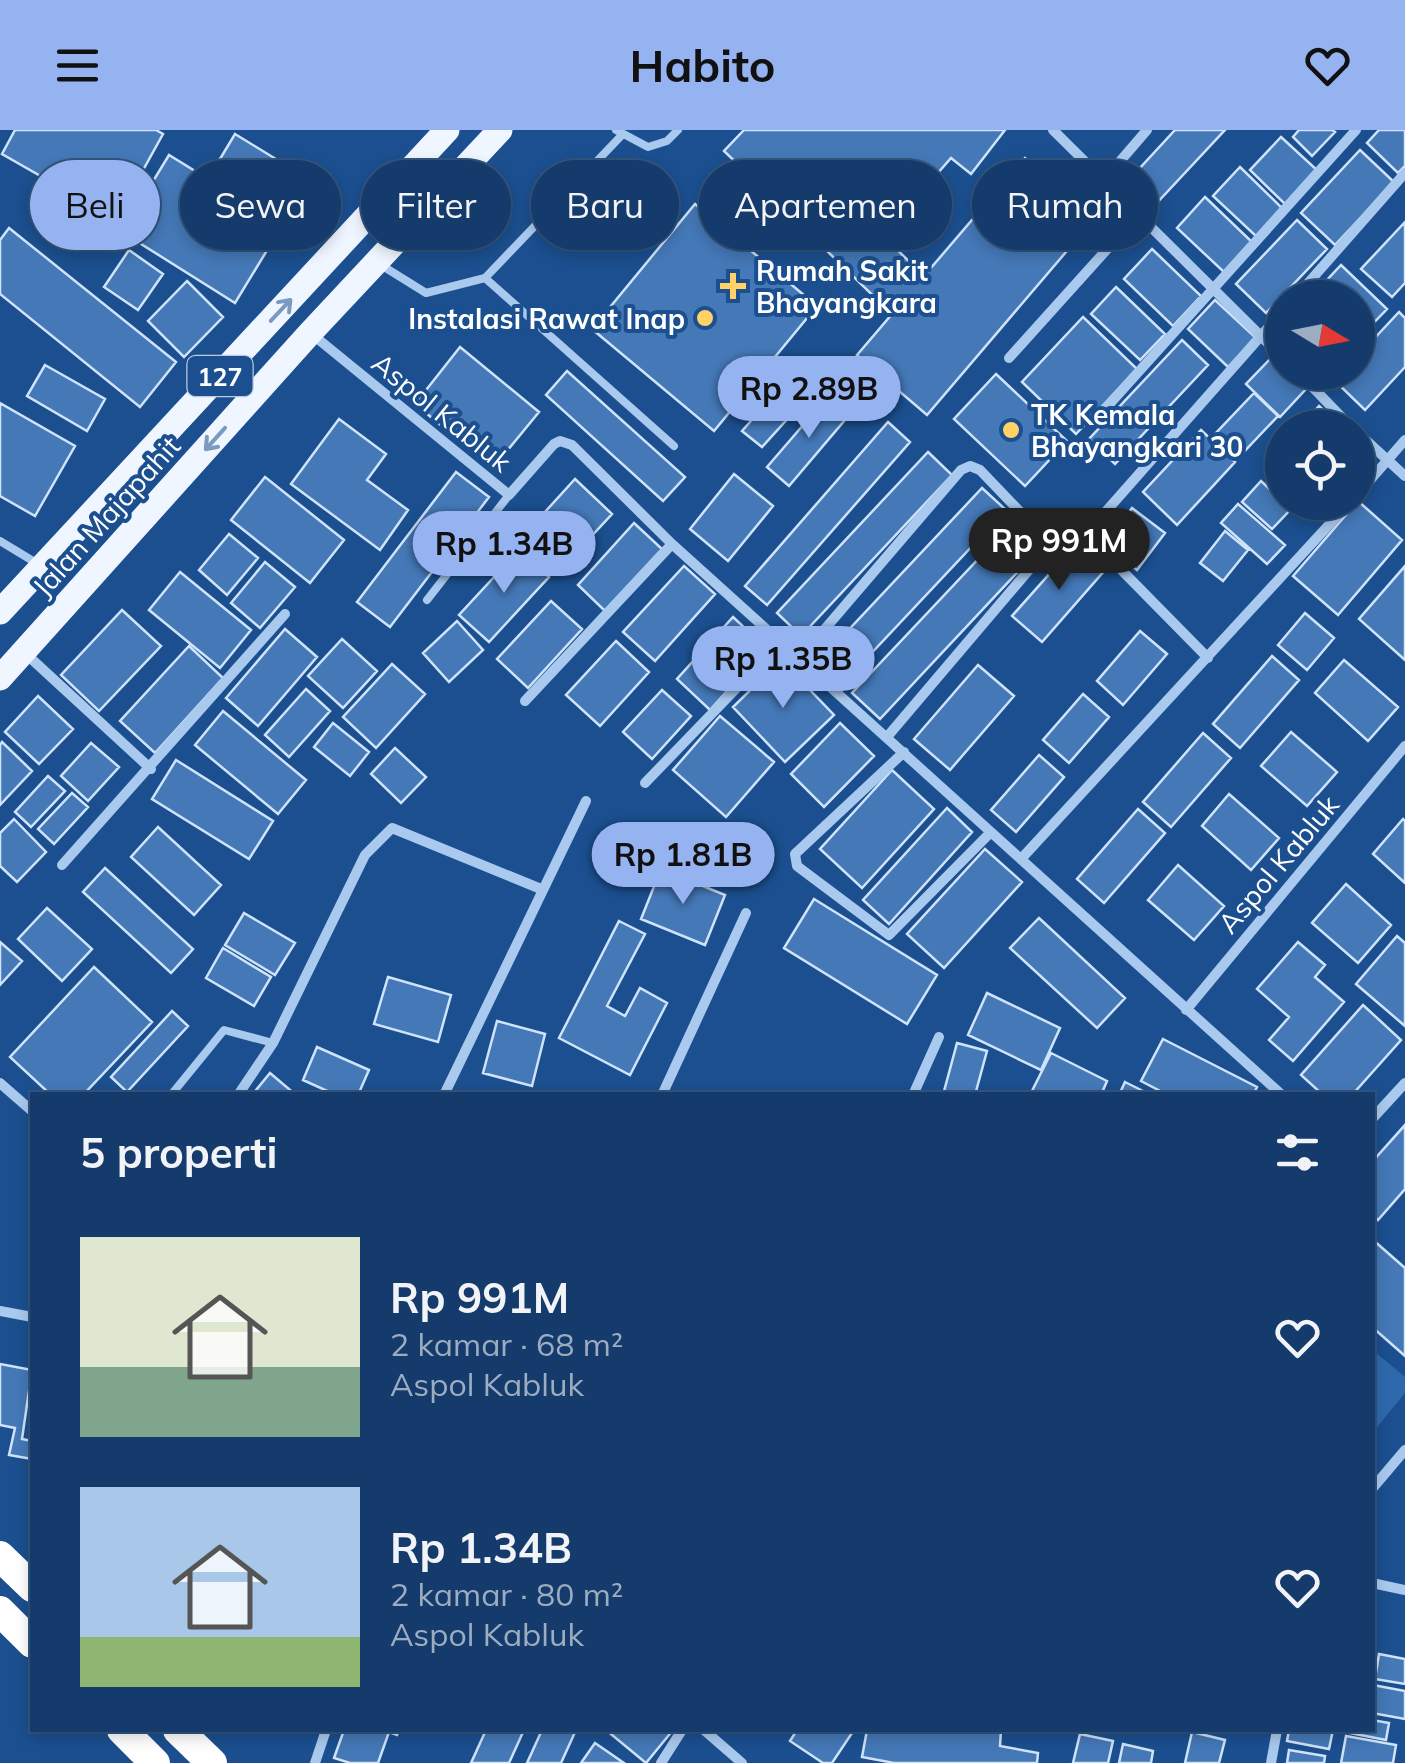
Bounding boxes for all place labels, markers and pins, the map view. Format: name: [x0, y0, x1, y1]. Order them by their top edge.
place label: Rumah Sakit Bhayangkara: [756, 253, 937, 320]
marker: Rumah Sakit Bhayangkara: [720, 273, 746, 299]
place label: Instalasi Rawat Inap: [408, 301, 685, 336]
marker: Instalasi Rawat Inap: [694, 307, 716, 329]
pin: Rp 2.89B: [706, 356, 912, 441]
place label: TK Kemala Bhayangkari 30: [1031, 397, 1243, 464]
marker: TK Kemala Bhayangkari 30: [1000, 419, 1022, 441]
pin: Rp 991M: [967, 508, 1151, 593]
pin: Rp 1.34B: [401, 511, 607, 596]
pin: Rp 1.35B: [680, 626, 886, 711]
pin: Rp 1.81B: [580, 822, 786, 907]

